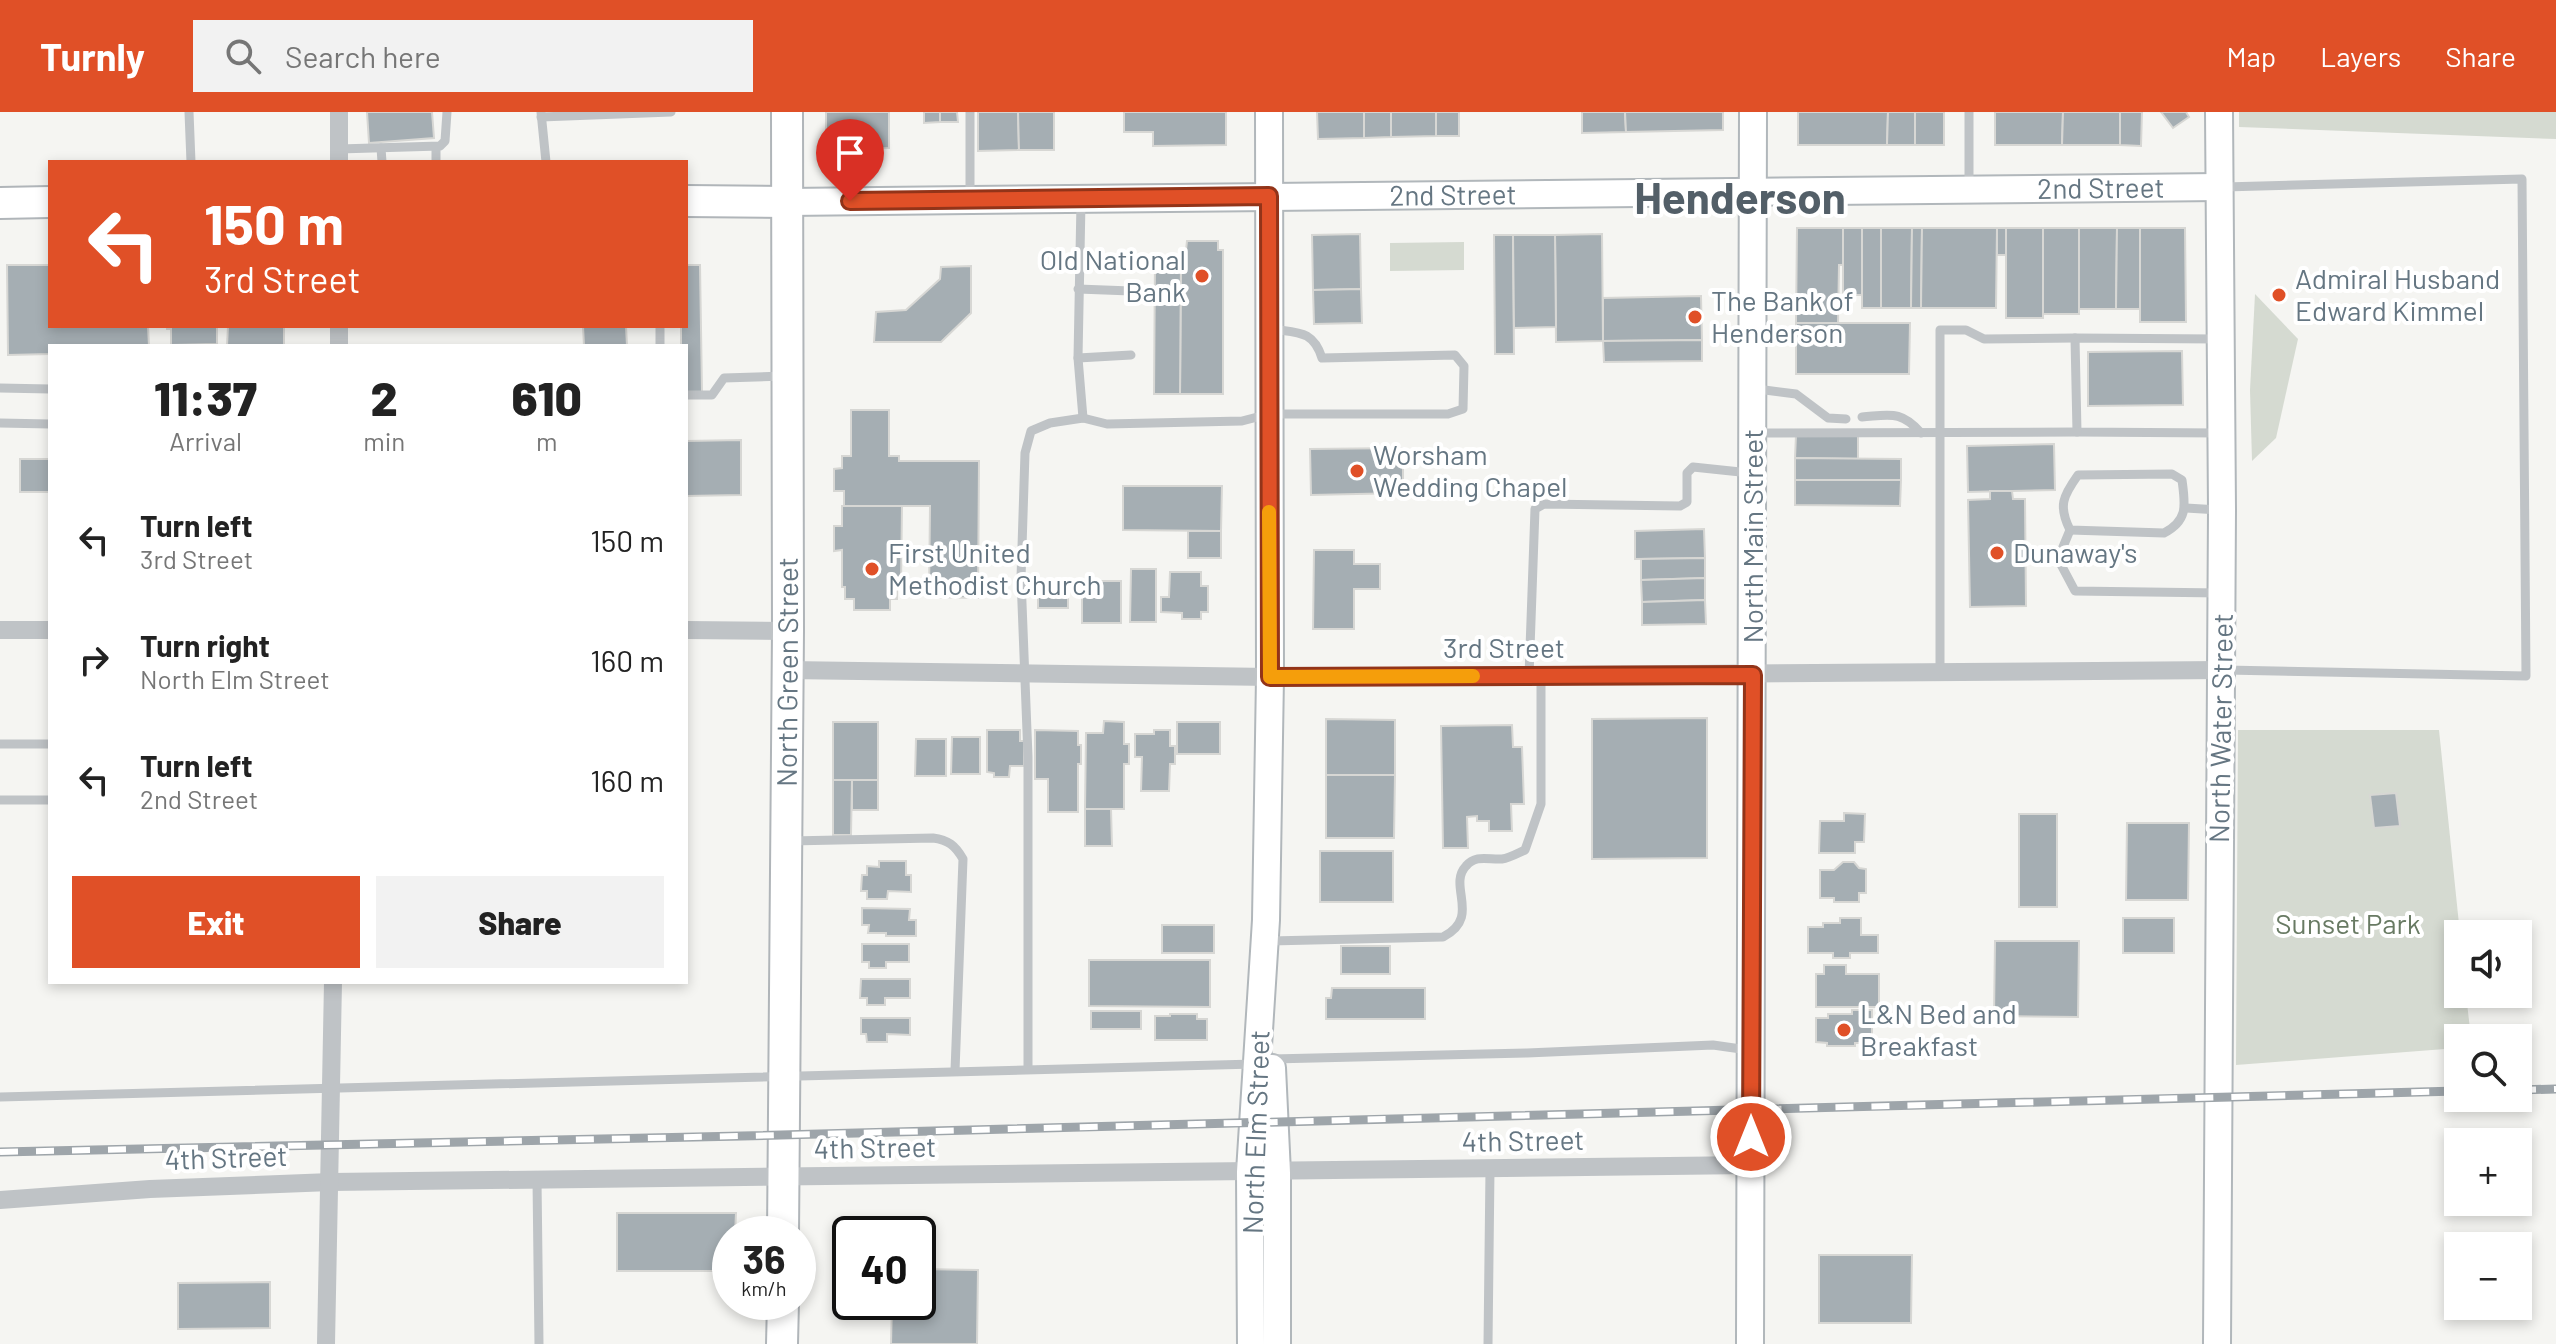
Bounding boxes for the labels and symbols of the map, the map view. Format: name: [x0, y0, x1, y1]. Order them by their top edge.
pin: [816, 119, 884, 201]
district label: Henderson: [1634, 170, 1846, 223]
street label: 2nd Street: [2037, 170, 2165, 205]
street label: 2nd Street: [1389, 176, 1517, 212]
place label: Old National Bank: [1040, 242, 1186, 308]
place label: Admiral Husband Edward Kimmel: [2295, 261, 2500, 327]
marker: Old National Bank: [1193, 267, 1211, 285]
place label: The Bank of Henderson: [1711, 283, 1854, 349]
marker: Admiral Husband Edward Kimmel: [2270, 286, 2288, 304]
marker: The Bank of Henderson: [1686, 308, 1704, 326]
street label: North Main Street: [1735, 429, 1769, 643]
place label: Worsham Wedding Chapel: [1373, 437, 1568, 503]
marker: Worsham Wedding Chapel: [1348, 462, 1366, 480]
place label: First United Methodist Church: [888, 535, 1102, 601]
place label: Dunaway's: [2013, 535, 2138, 569]
marker: Dunaway's: [1988, 544, 2006, 562]
street label: North Green Street: [769, 557, 804, 787]
marker: First United Methodist Church: [863, 560, 881, 578]
street label: North Water Street: [2201, 613, 2239, 843]
street label: 3rd Street: [1443, 630, 1565, 664]
park label: Sunset Park: [2275, 906, 2421, 940]
place label: L&N Bed and Breakfast: [1860, 996, 2017, 1062]
marker: L&N Bed and Breakfast: [1835, 1021, 1853, 1039]
street label: North Elm Street: [1234, 1029, 1276, 1235]
position arrow: [1709, 1095, 1793, 1179]
street label: 4th Street: [1461, 1122, 1585, 1158]
street label: 4th Street: [813, 1129, 937, 1165]
street label: 4th Street: [164, 1138, 288, 1176]
speed limit sign: 40: [832, 1216, 936, 1320]

